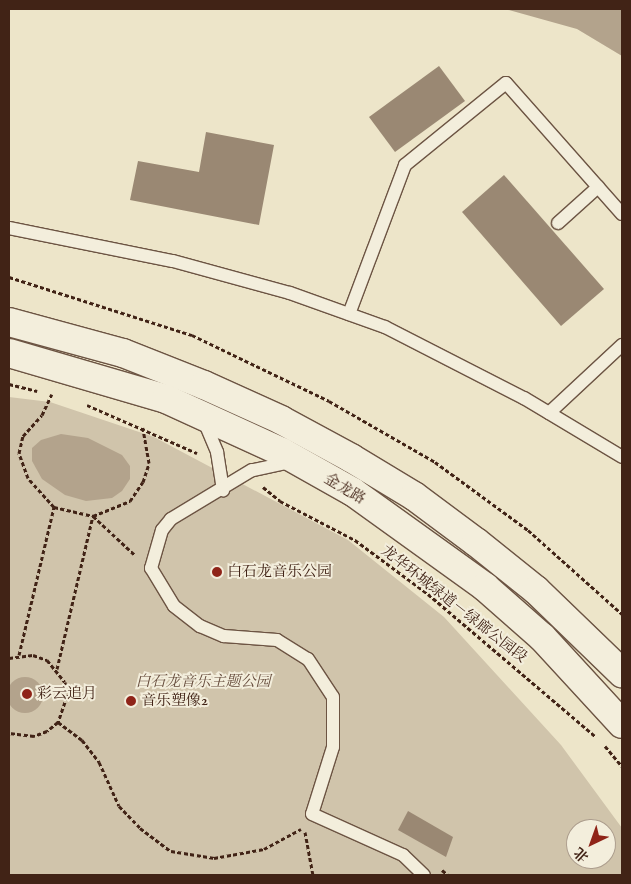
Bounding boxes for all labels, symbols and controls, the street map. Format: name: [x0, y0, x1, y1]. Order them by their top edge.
street label: 金龙路: [321, 470, 369, 508]
street label: 龙华环城绿道－绿廊公园段: [378, 541, 530, 667]
place label: 白石龙音乐公园: [227, 563, 332, 581]
marker: 白石龙音乐公园: [211, 566, 223, 578]
park label: 白石龙音乐主题公园: [136, 673, 270, 691]
place label: 彩云追月: [37, 685, 97, 703]
marker: 彩云追月: [21, 688, 33, 700]
place label: 音乐塑像2: [141, 692, 208, 710]
marker: 音乐塑像2: [125, 695, 137, 707]
north arrow: [566, 819, 616, 869]
text: 北: [570, 843, 593, 866]

